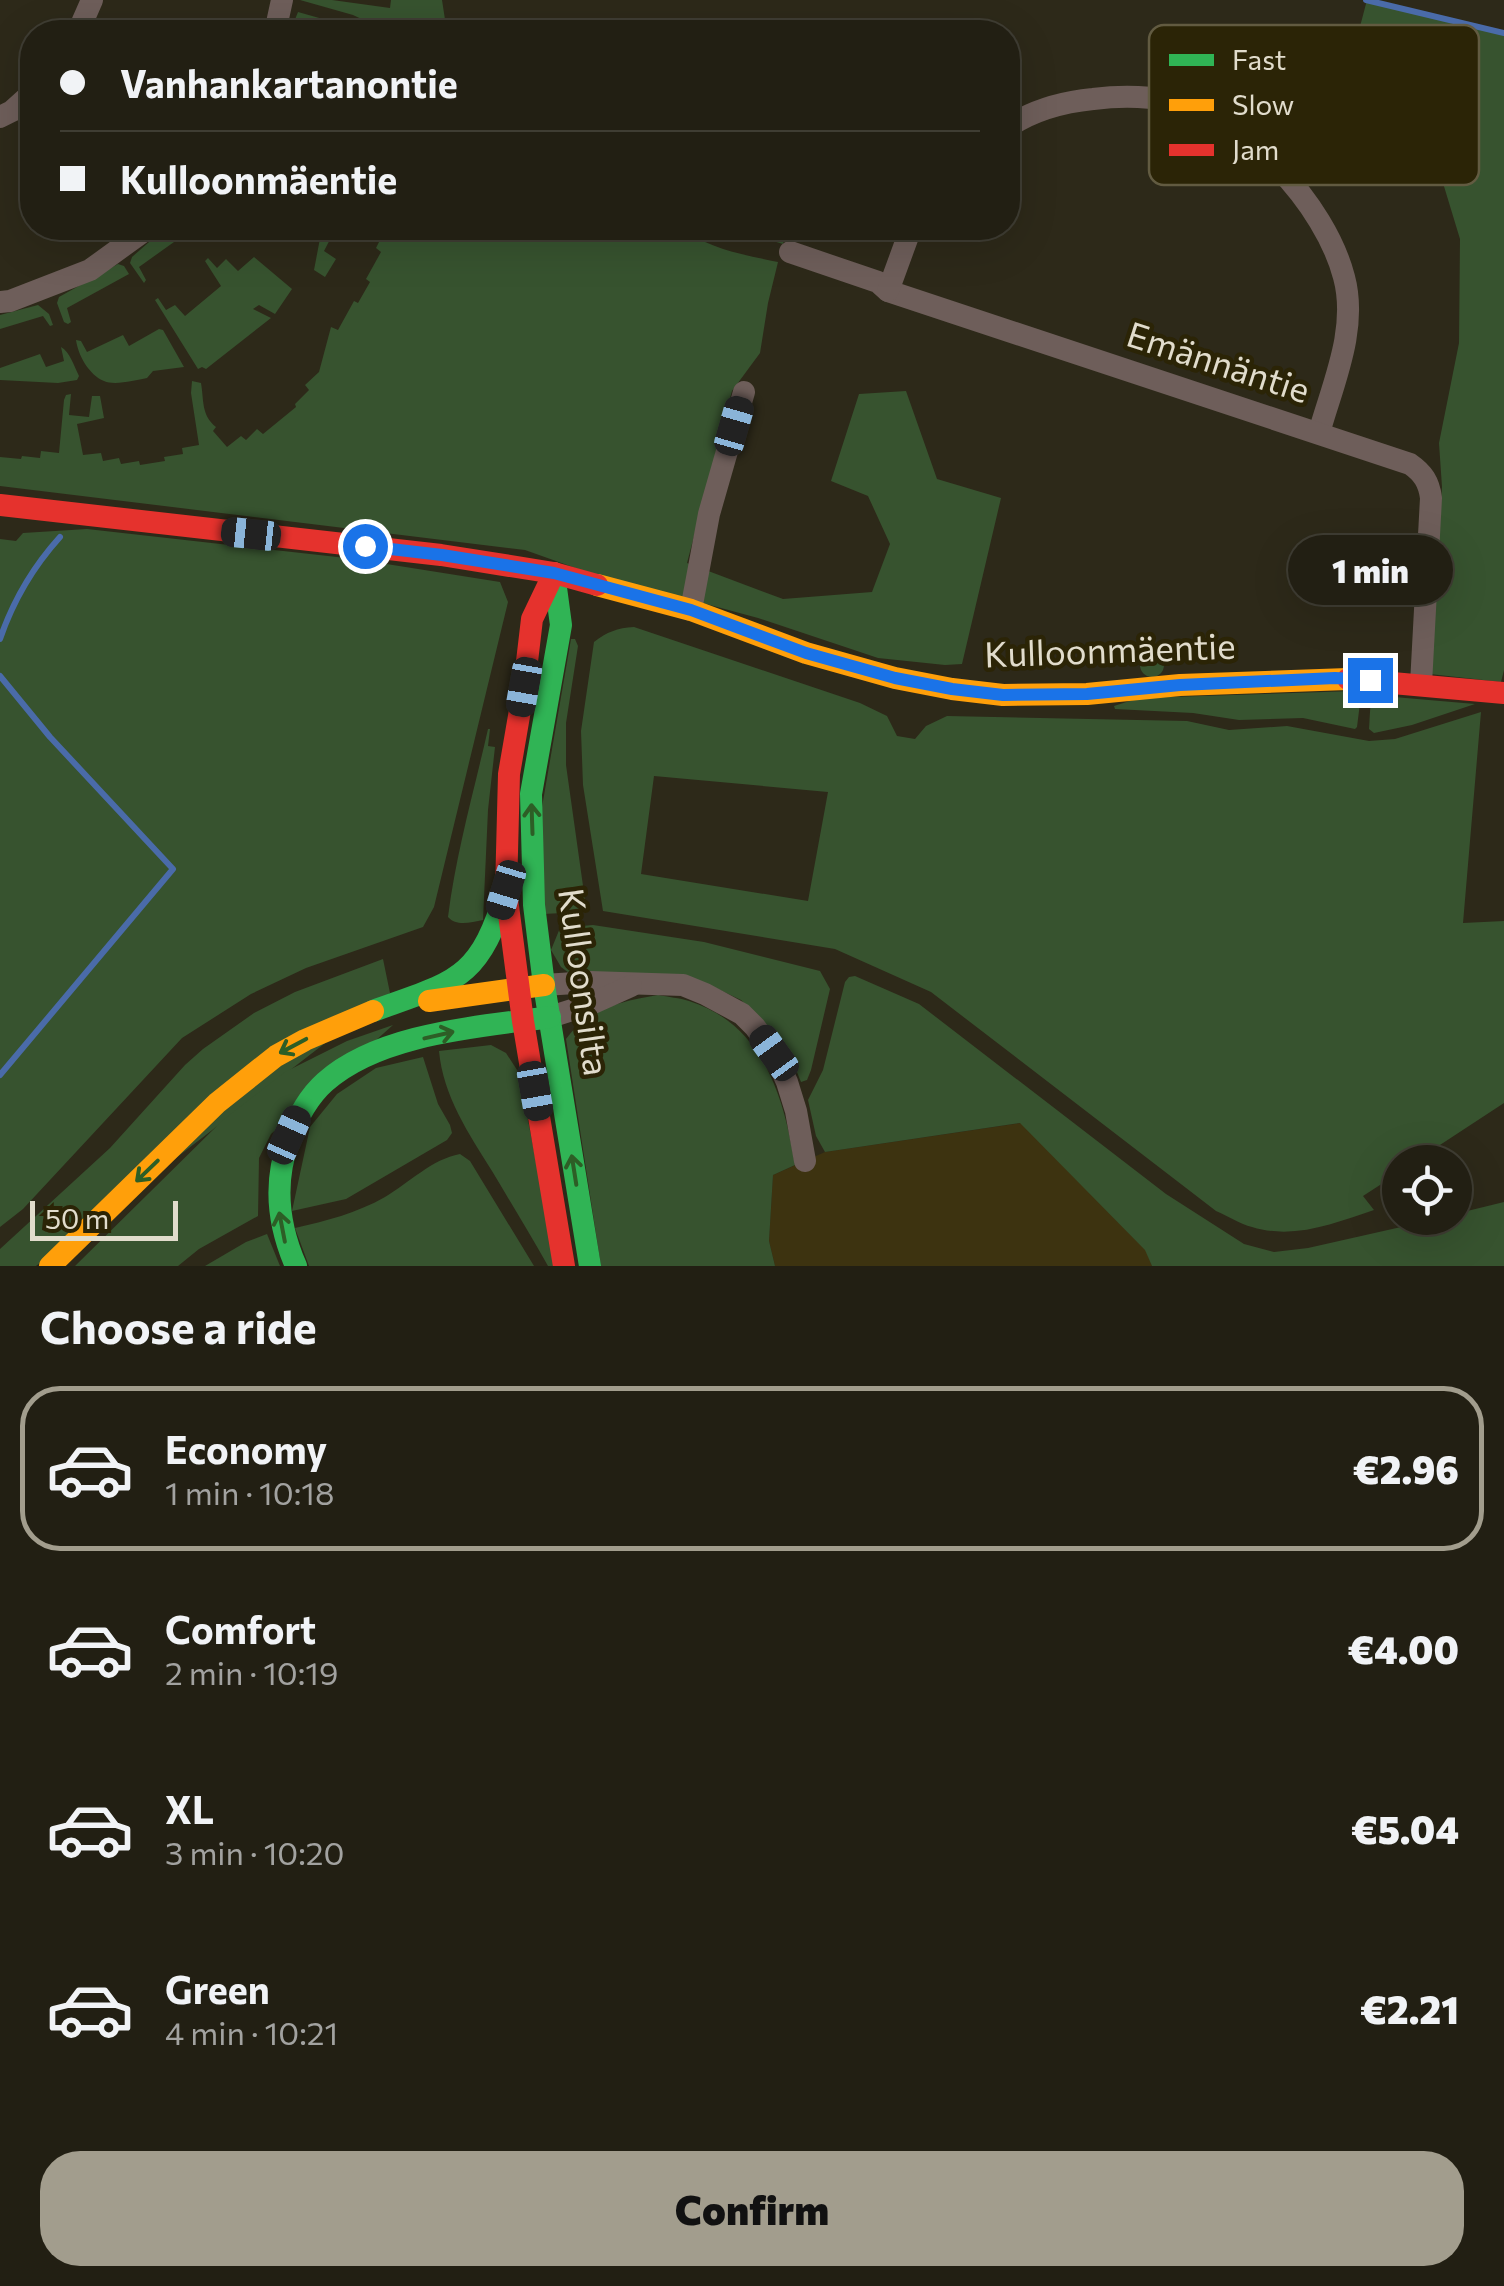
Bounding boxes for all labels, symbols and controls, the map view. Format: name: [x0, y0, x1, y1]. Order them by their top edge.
legend: [1149, 25, 1479, 185]
text: Fast: [1232, 42, 1286, 76]
text: Vanhankartanontie: [120, 59, 458, 106]
text: Slow: [1232, 87, 1294, 121]
text: Jam: [1232, 132, 1279, 166]
text: Kulloonmäentie: [120, 155, 397, 202]
street label: Emännäntie: [1122, 311, 1316, 410]
car: [711, 393, 757, 459]
car: [220, 516, 282, 552]
route start: [343, 524, 388, 569]
callout: 1 min: [1288, 535, 1452, 605]
text: 1 min: [1332, 550, 1409, 590]
street label: Kulloonmäentie: [984, 623, 1236, 674]
car: [504, 655, 544, 719]
route end: [1348, 658, 1393, 703]
one-way arrow: [522, 803, 541, 835]
car: [483, 857, 529, 923]
street label: Kulloonsilta: [551, 885, 620, 1078]
car: [744, 1020, 804, 1086]
one-way arrow: [422, 1024, 454, 1043]
one-way arrow: [279, 1037, 309, 1057]
car: [515, 1059, 555, 1123]
car: [263, 1101, 315, 1169]
map controls: [1382, 1145, 1472, 1235]
button: locate: [1382, 1145, 1472, 1235]
one-way arrow: [564, 1154, 583, 1186]
one-way arrow: [135, 1158, 159, 1182]
scale bar: [30, 1196, 178, 1240]
text: 50 m: [45, 1201, 109, 1235]
one-way arrow: [272, 1212, 291, 1244]
text: Choose a ride: [40, 1298, 317, 1353]
icon: car: [45, 1424, 135, 1514]
text: Economy: [165, 1425, 327, 1472]
text: €2.96: [1353, 1445, 1459, 1492]
text: 1 min · 10:18: [165, 1472, 334, 1512]
icon: car: [45, 1604, 135, 1694]
text: Comfort: [165, 1605, 316, 1652]
text: €4.00: [1347, 1625, 1459, 1672]
text: 2 min · 10:19: [165, 1652, 338, 1692]
icon: car: [45, 1784, 135, 1874]
text: XL: [165, 1785, 214, 1832]
text: €5.04: [1351, 1805, 1459, 1852]
text: 3 min · 10:20: [165, 1832, 344, 1872]
icon: car: [45, 1964, 135, 2054]
text: Green: [165, 1965, 270, 2012]
text: €2.21: [1360, 1985, 1459, 2032]
text: 4 min · 10:21: [165, 2012, 338, 2052]
button: Confirm: [40, 2151, 1464, 2266]

